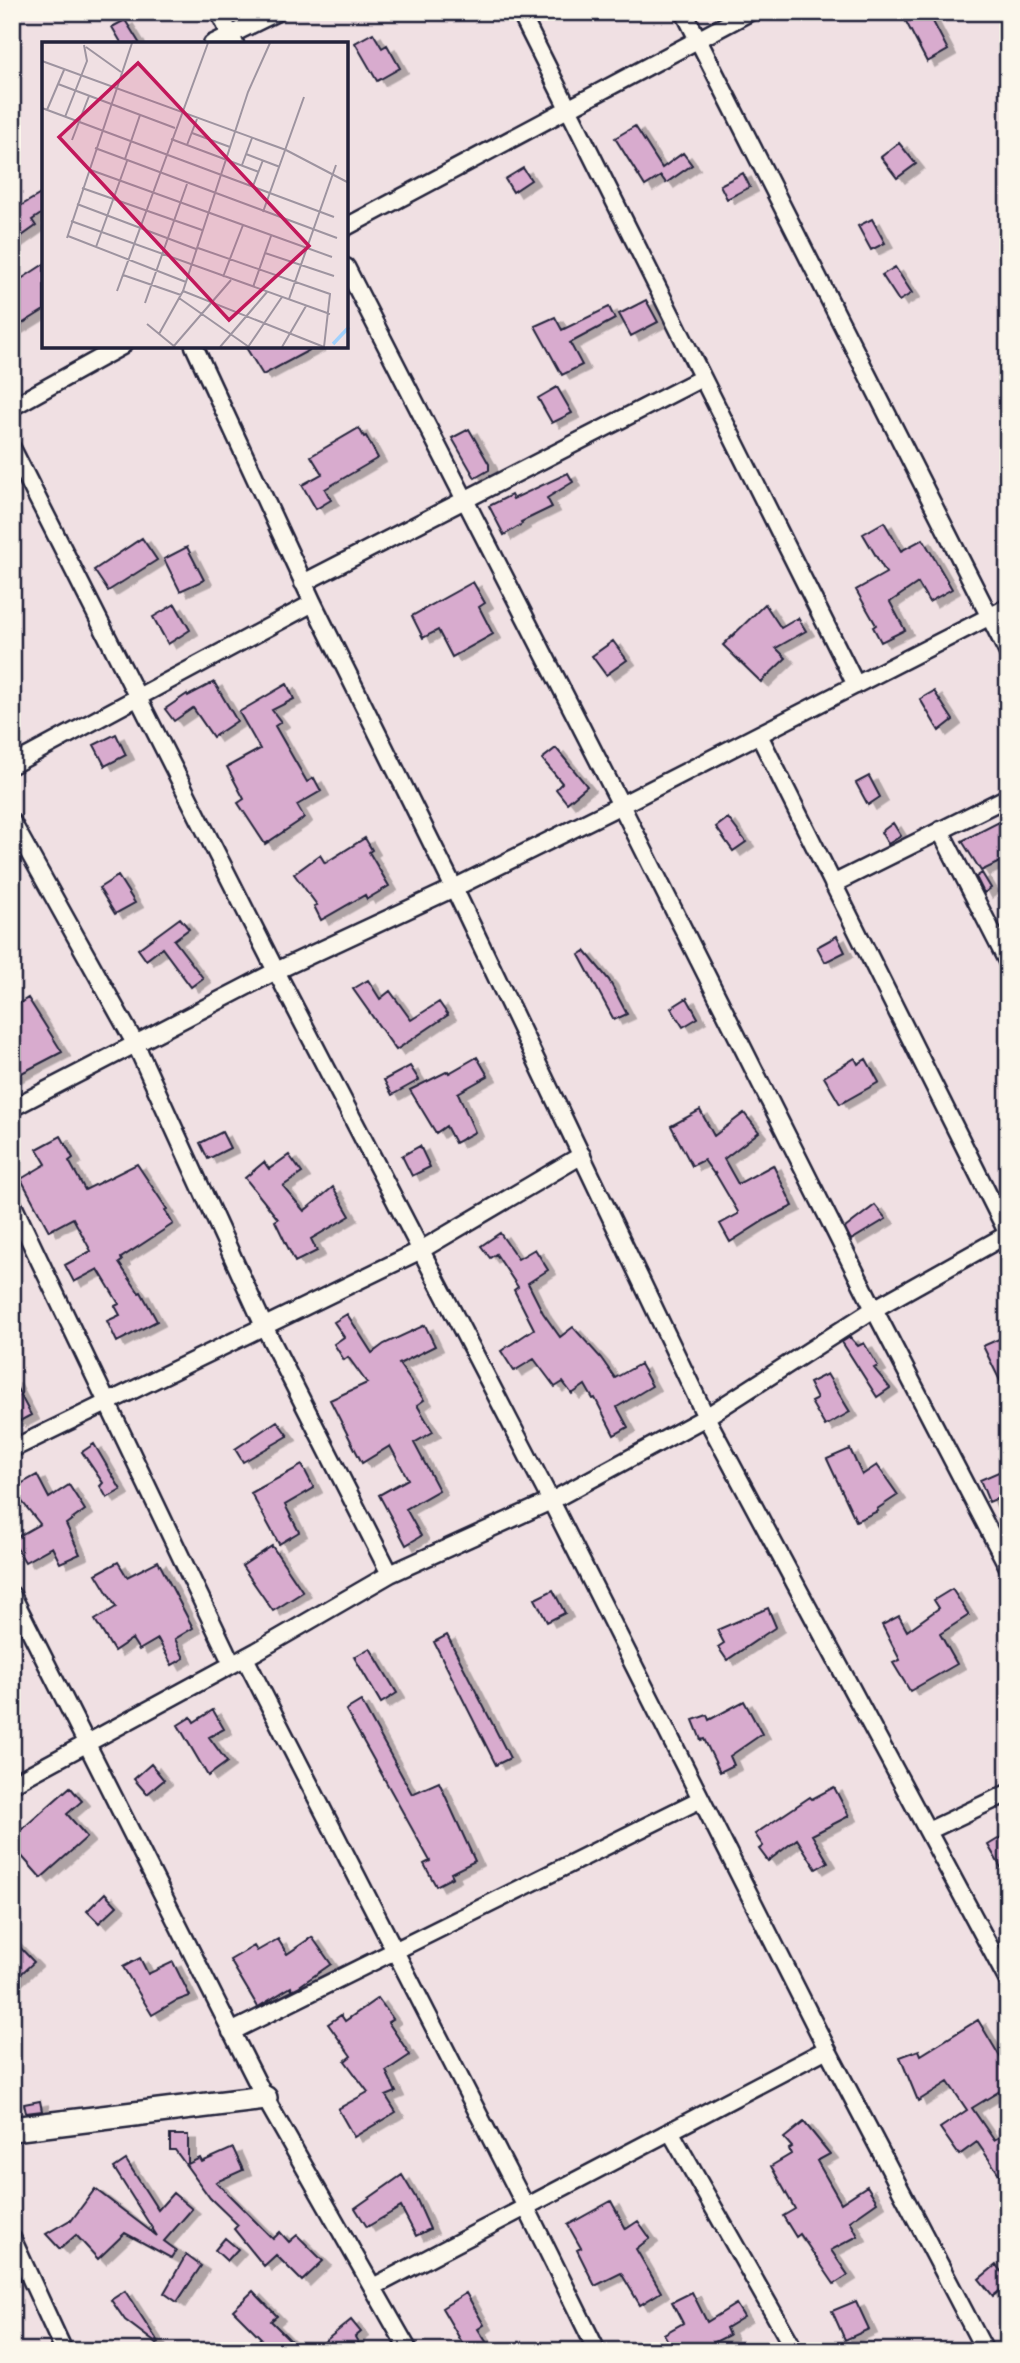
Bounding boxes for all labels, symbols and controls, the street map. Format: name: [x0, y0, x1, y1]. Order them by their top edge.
inset map: [42, 42, 348, 348]

